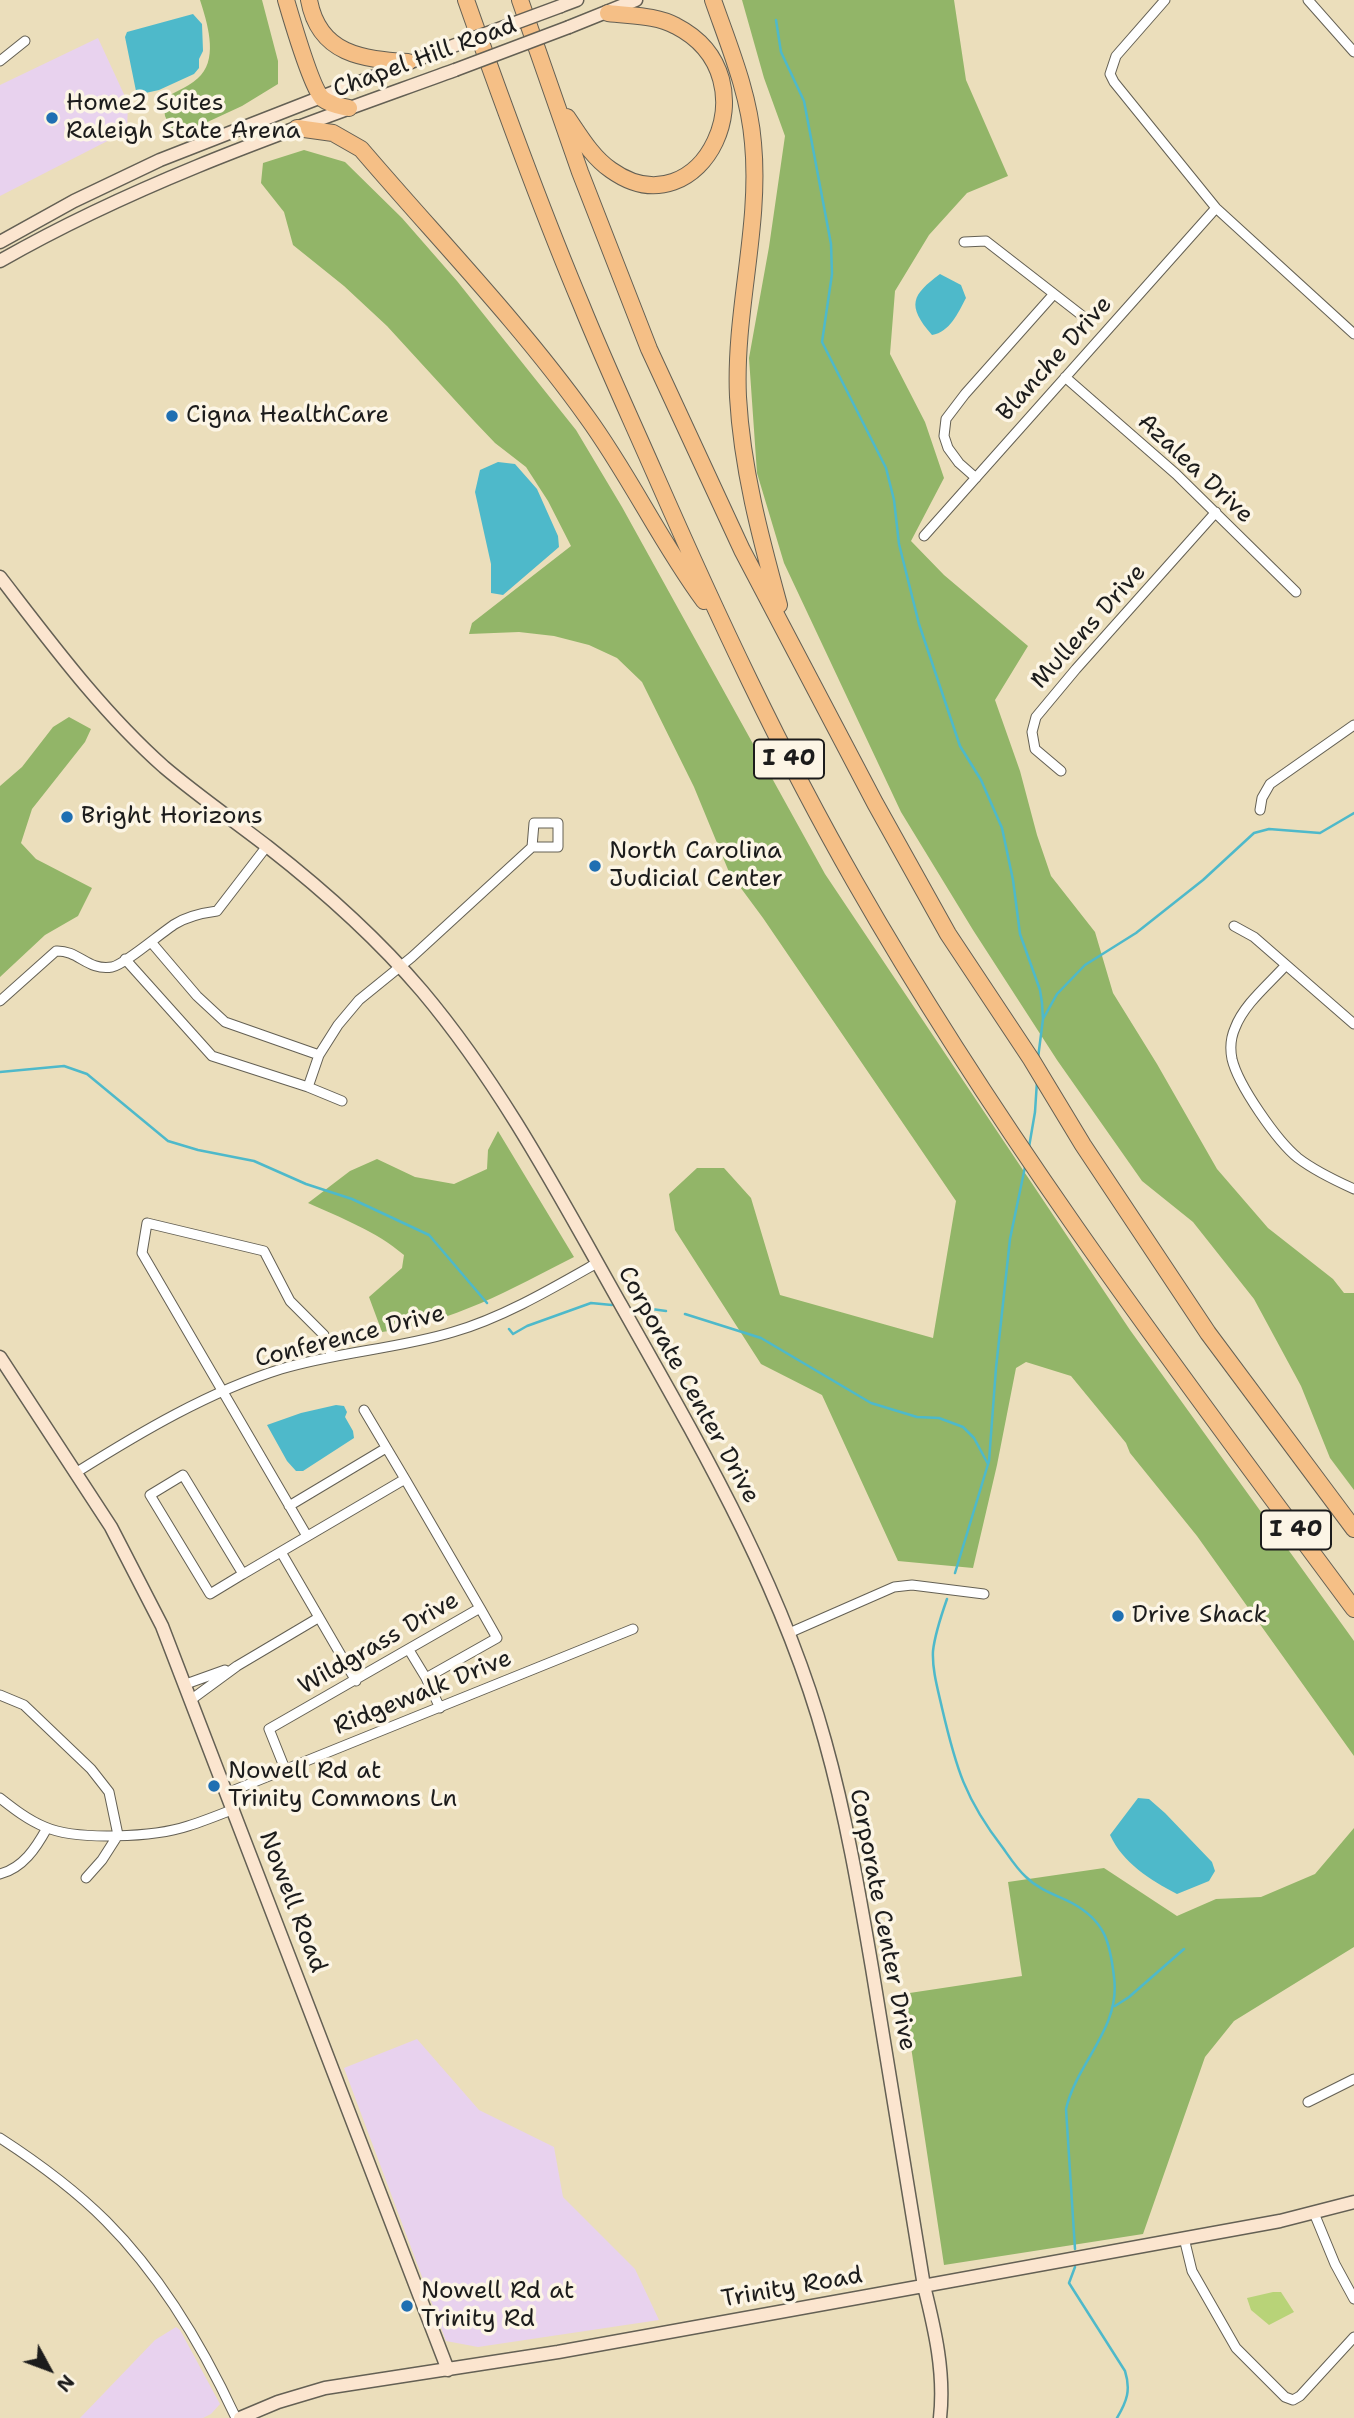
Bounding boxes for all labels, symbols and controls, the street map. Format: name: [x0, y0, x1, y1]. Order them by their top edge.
street label: Chapel Hill Road: [329, 11, 521, 105]
place label: Home2 Suites Raleigh State Arena: [66, 90, 301, 146]
marker: Home2 Suites Raleigh State Arena: [44, 110, 60, 126]
street label: Blanche Drive: [991, 291, 1119, 427]
place label: Cigna HealthCare: [186, 402, 389, 430]
marker: Cigna HealthCare: [164, 408, 180, 424]
street label: Azalea Drive: [1131, 408, 1259, 530]
street label: Mullens Drive: [1025, 559, 1153, 695]
road number: I 40: [754, 740, 824, 778]
place label: Bright Horizons: [81, 803, 263, 831]
marker: Bright Horizons: [59, 809, 75, 825]
place label: North Carolina Judicial Center: [609, 838, 783, 894]
marker: North Carolina Judicial Center: [587, 858, 603, 874]
street label: Corporate Center Drive: [611, 1262, 765, 1508]
street label: Conference Drive: [252, 1300, 448, 1374]
road number: I 40: [1261, 1511, 1331, 1550]
street label: Wildgrass Drive: [294, 1586, 464, 1702]
place label: Drive Shack: [1132, 1602, 1267, 1630]
marker: Drive Shack: [1110, 1608, 1126, 1624]
street label: Ridgewalk Drive: [330, 1644, 516, 1742]
place label: Nowell Rd at Trinity Commons Ln: [228, 1758, 457, 1814]
marker: Nowell Rd at Trinity Commons Ln: [206, 1778, 222, 1794]
street label: Corporate Center Drive: [842, 1787, 922, 2053]
street label: Nowell Road: [252, 1827, 332, 1977]
street label: Trinity Road: [719, 2261, 865, 2315]
place label: Nowell Rd at Trinity Rd: [421, 2278, 574, 2334]
marker: Nowell Rd at Trinity Rd: [399, 2298, 415, 2314]
north arrow: [14, 2334, 84, 2404]
text: N: [51, 2369, 80, 2397]

